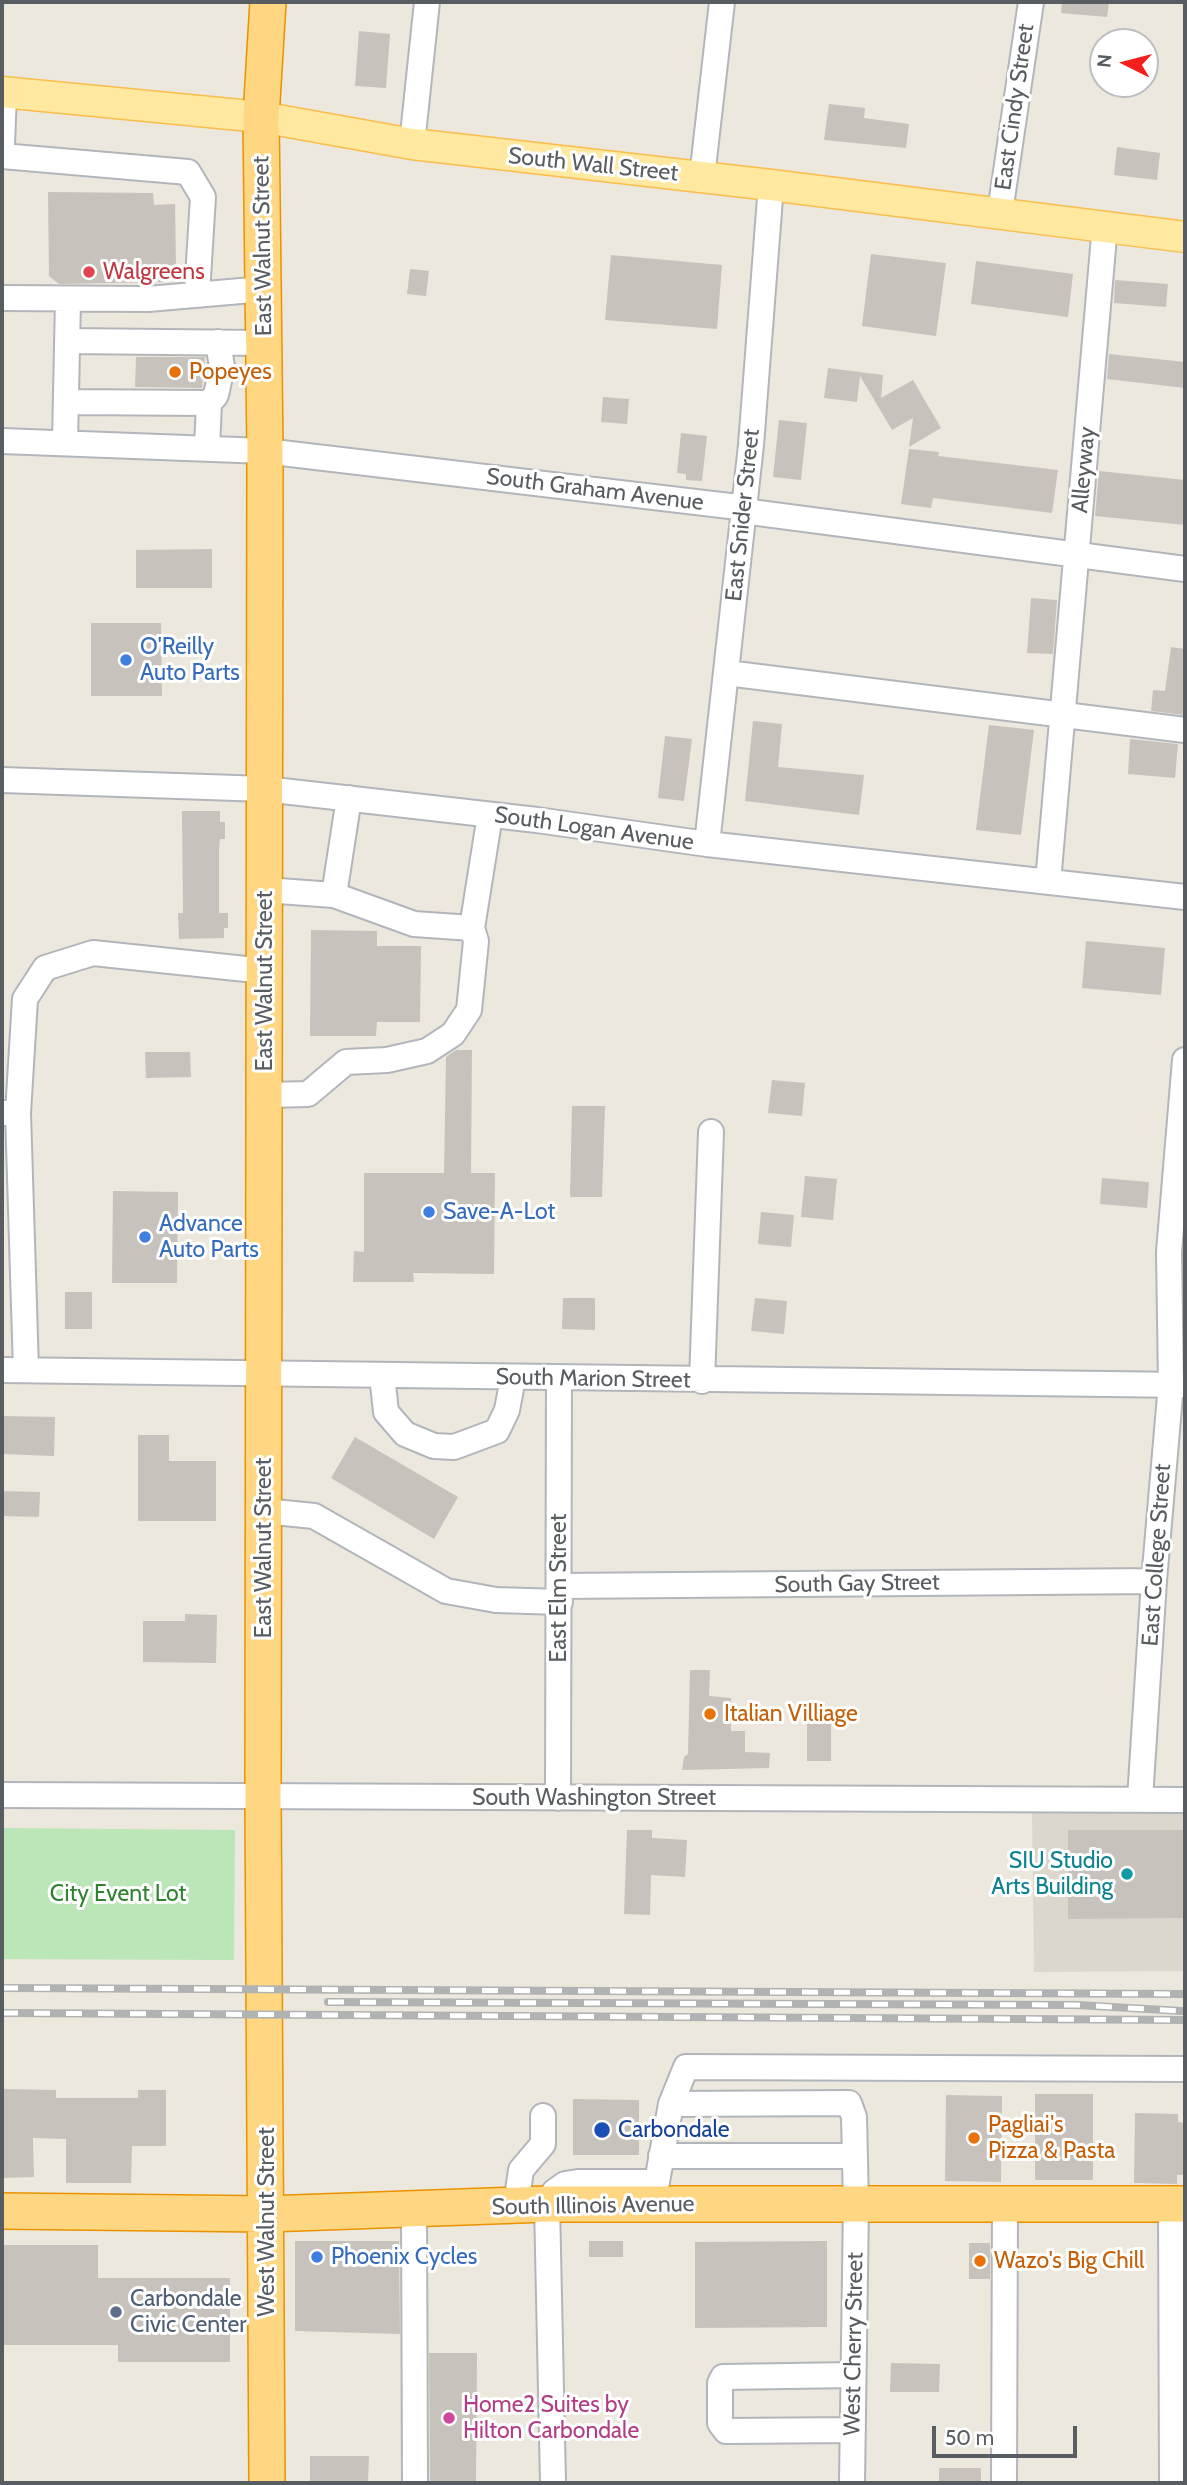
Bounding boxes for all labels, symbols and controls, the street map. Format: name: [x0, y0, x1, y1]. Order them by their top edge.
street label: East Cindy Street: [990, 22, 1040, 192]
north arrow: [1089, 28, 1159, 98]
text: N: [1092, 53, 1117, 69]
street label: South Wall Street: [507, 142, 679, 188]
street label: East Walnut Street: [248, 156, 278, 336]
place label: Walgreens: [103, 258, 205, 286]
marker: Walgreens: [81, 264, 97, 280]
place label: Popeyes: [189, 358, 272, 386]
marker: Popeyes: [167, 364, 183, 380]
street label: Alleyway: [1066, 426, 1102, 514]
street label: East Snider Street: [720, 427, 766, 603]
street label: South Graham Avenue: [485, 463, 705, 517]
place label: O'Reilly Auto Parts: [140, 633, 240, 687]
marker: O'Reilly Auto Parts: [118, 652, 134, 668]
street label: South Logan Avenue: [493, 801, 695, 857]
street label: East Walnut Street: [251, 891, 279, 1071]
place label: Save-A-Lot: [443, 1198, 555, 1226]
marker: Save-A-Lot: [421, 1204, 437, 1220]
place label: Advance Auto Parts: [159, 1210, 259, 1264]
marker: Advance Auto Parts: [137, 1229, 153, 1245]
street label: South Marion Street: [495, 1364, 691, 1394]
street label: East Walnut Street: [250, 1458, 278, 1638]
street label: East College Street: [1137, 1463, 1177, 1647]
street label: East Elm Street: [545, 1514, 573, 1662]
street label: South Gay Street: [774, 1569, 940, 1599]
place label: Italian Villiage: [724, 1700, 858, 1728]
marker: Italian Villiage: [702, 1706, 718, 1722]
street label: South Washington Street: [472, 1784, 716, 1812]
place label: SIU Studio Arts Building: [991, 1847, 1113, 1901]
marker: SIU Studio Arts Building: [1119, 1866, 1135, 1882]
park label: City Event Lot: [50, 1880, 186, 1908]
place label: Pagliai's Pizza & Pasta: [988, 2111, 1115, 2165]
place label: Carbondale: [618, 2116, 730, 2144]
marker: Carbondale: [592, 2120, 612, 2140]
street label: West Walnut Street: [253, 2127, 281, 2317]
marker: Pagliai's Pizza & Pasta: [966, 2130, 982, 2146]
street label: South Illinois Avenue: [491, 2190, 695, 2222]
place label: Phoenix Cycles: [331, 2243, 477, 2271]
place label: Wazo's Big Chill: [994, 2247, 1144, 2275]
marker: Phoenix Cycles: [309, 2249, 325, 2265]
street label: West Cherry Street: [839, 2252, 869, 2436]
marker: Wazo's Big Chill: [972, 2253, 988, 2269]
place label: Carbondale Civic Center: [130, 2285, 247, 2339]
marker: Carbondale Civic Center: [108, 2304, 124, 2320]
place label: Home2 Suites by Hilton Carbondale: [463, 2391, 639, 2445]
marker: Home2 Suites by Hilton Carbondale: [441, 2410, 457, 2426]
scale bar: [935, 2412, 1080, 2456]
text: 50 m: [945, 2425, 994, 2450]

